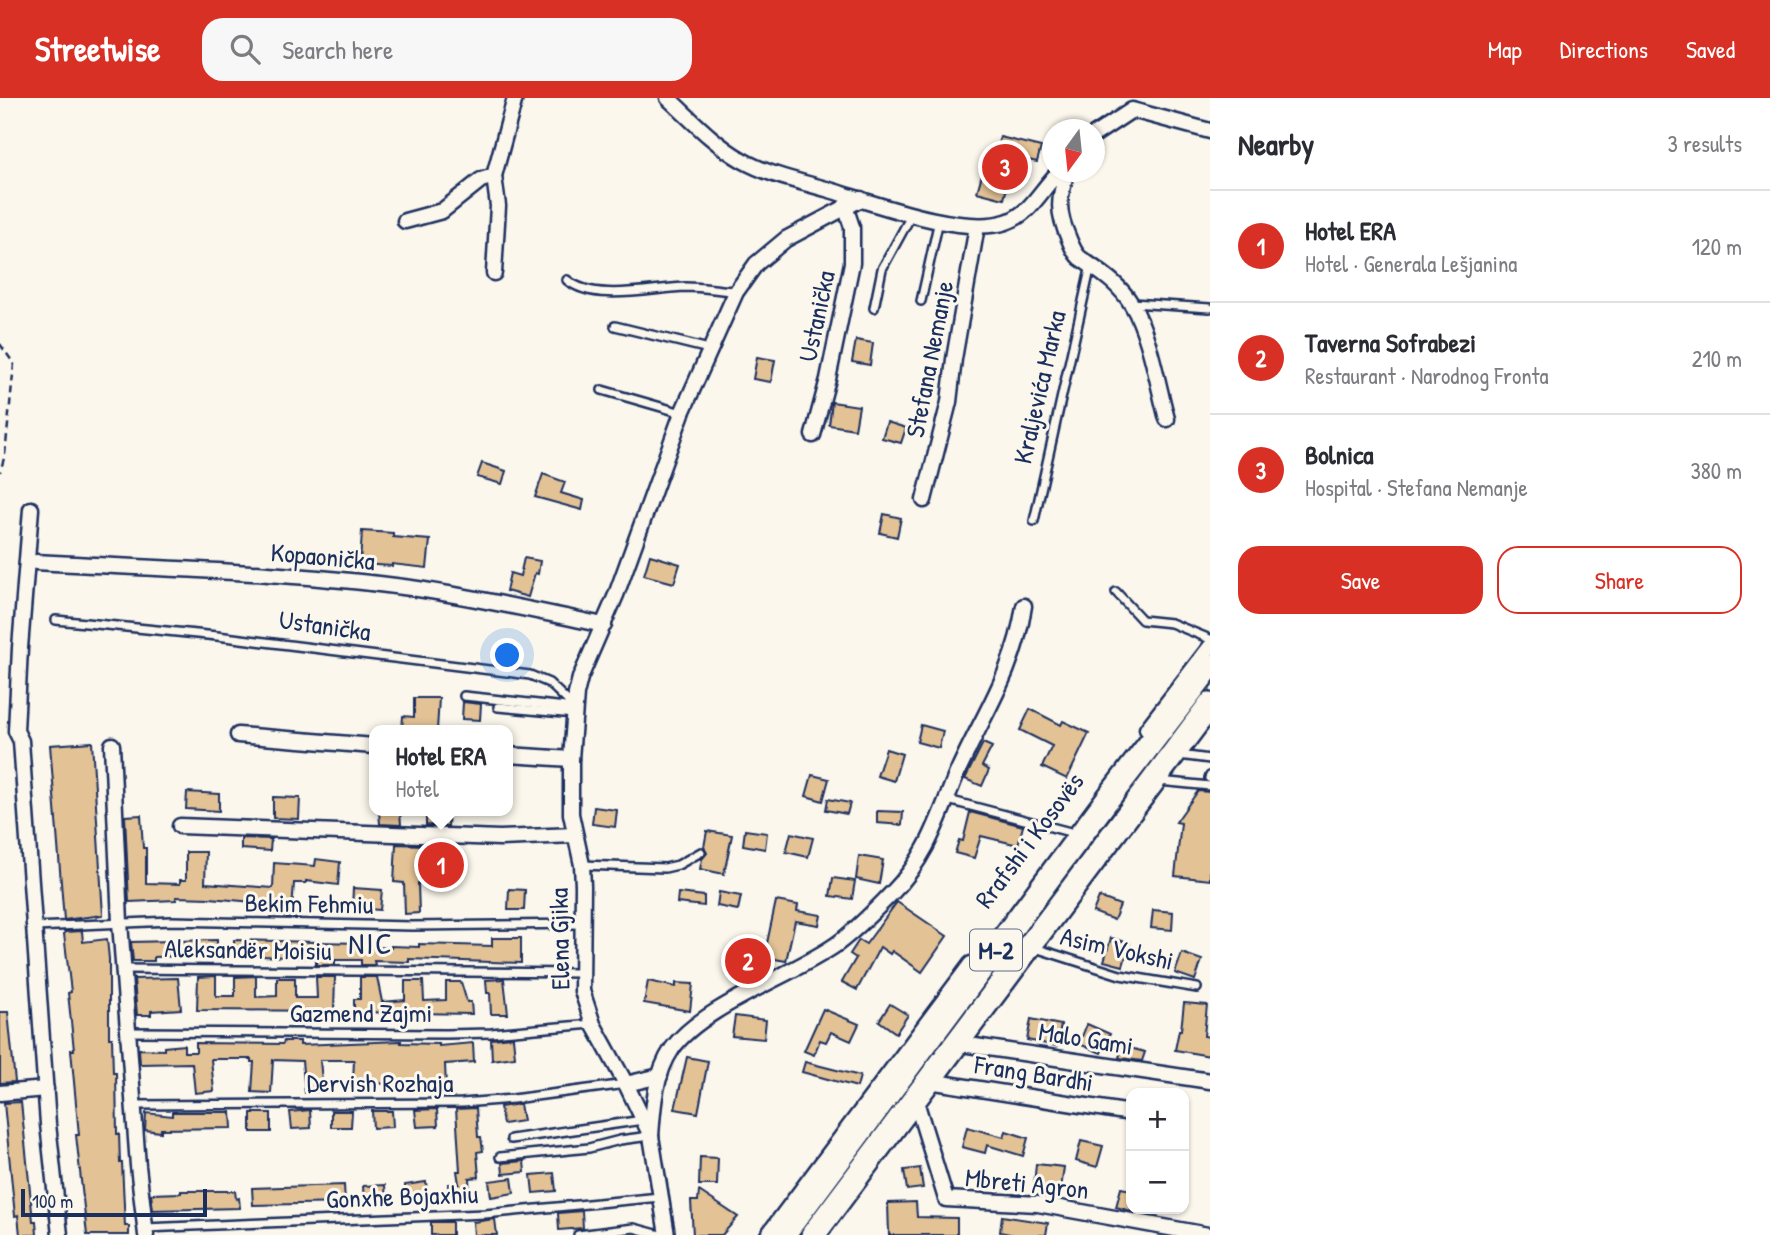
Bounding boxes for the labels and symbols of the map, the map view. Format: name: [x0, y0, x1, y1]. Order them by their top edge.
north arrow: [1042, 119, 1105, 182]
pin: 3: [982, 141, 1028, 193]
street label: Ustanička: [789, 267, 843, 365]
street label: Stefana Nemanje: [897, 278, 961, 440]
street label: Kraljevića Marka: [1004, 307, 1074, 467]
street label: Kopaonička: [269, 534, 377, 578]
street label: Ustanička: [277, 601, 373, 649]
your location: [490, 638, 524, 672]
street label: Rrafshi i Kosovës: [967, 765, 1091, 915]
pin: 1: [418, 839, 464, 891]
street label: Bekim Fehmiu: [244, 884, 374, 922]
street label: Elena Gjika: [541, 888, 577, 990]
street label: Asim Vokshi: [1057, 918, 1177, 978]
district label: NIC: [348, 923, 394, 963]
street label: Aleksandër Moisiu: [164, 930, 332, 968]
road number: M-2: [970, 930, 1022, 970]
pin: 2: [725, 935, 771, 987]
street label: Gazmend Zajmi: [290, 995, 432, 1030]
street label: Malo Gami: [1036, 1013, 1136, 1063]
street label: Frang Bardhi: [971, 1046, 1096, 1100]
street label: Dervish Rozhaja: [307, 1065, 453, 1100]
street label: Mbreti Agron: [964, 1159, 1090, 1207]
street label: Gonxhe Bojaxhiu: [325, 1176, 479, 1216]
scale bar: [21, 1186, 206, 1218]

